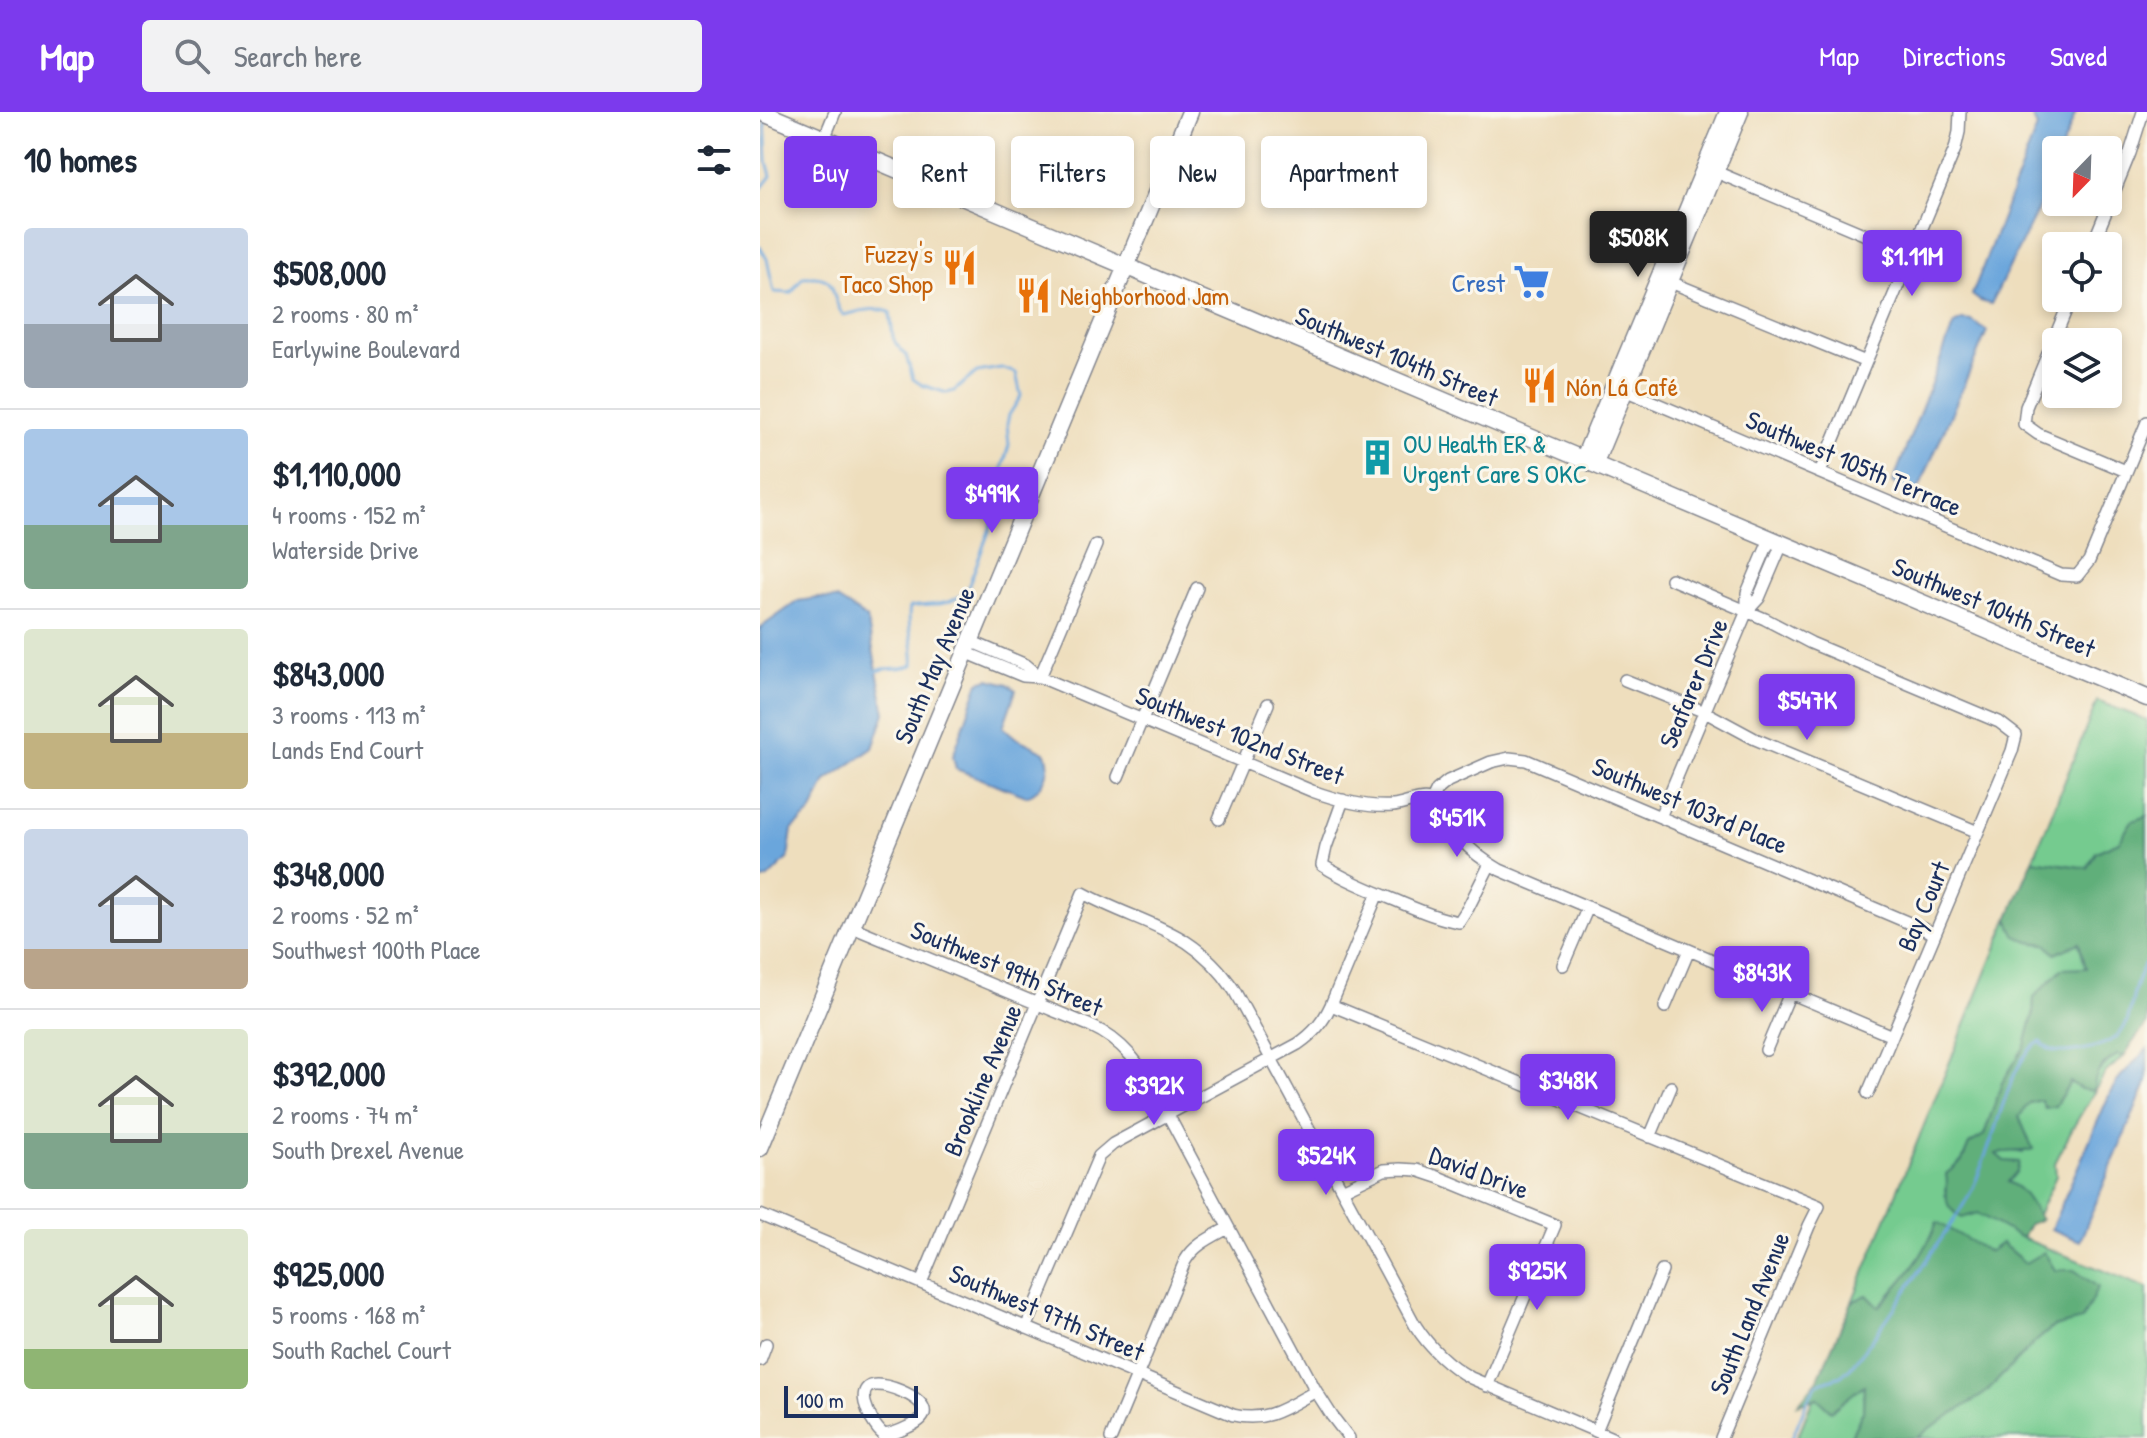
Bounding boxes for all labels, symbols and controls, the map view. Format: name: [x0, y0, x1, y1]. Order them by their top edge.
search box: [142, 20, 702, 92]
text: Map: [40, 30, 94, 82]
icon: search: [170, 34, 214, 78]
text: Search here: [234, 36, 362, 76]
text: Map: [1819, 37, 1859, 75]
text: Directions: [1903, 37, 2006, 75]
text: Saved: [2050, 37, 2107, 75]
chip: Buy: [784, 136, 877, 208]
chip: Rent: [893, 136, 995, 208]
chip: Filters: [1011, 136, 1134, 208]
chip: New: [1150, 136, 1245, 208]
chip: Apartment: [1261, 136, 1427, 208]
north arrow: [2042, 136, 2122, 216]
map controls: [2042, 136, 2122, 408]
text: 10 homes: [24, 137, 137, 183]
icon: filters: [692, 138, 736, 182]
pin: $508K: [1582, 211, 1694, 279]
text: $508K: [1608, 219, 1668, 254]
pin: $1.11M: [1847, 230, 1977, 298]
button: locate: [2042, 232, 2122, 312]
place label: Fuzzy's Taco Shop: [840, 236, 933, 301]
text: $1.11M: [1881, 238, 1943, 273]
restaurant icon: Fuzzy's Taco Shop: [940, 249, 978, 287]
text: $508,000: [272, 250, 386, 296]
icon: home: [88, 260, 184, 356]
supermarket icon: Crest: [1512, 263, 1550, 301]
place label: Crest: [1451, 265, 1506, 300]
restaurant icon: Neighborhood Jam: [1015, 276, 1053, 314]
place label: Neighborhood Jam: [1060, 278, 1229, 313]
text: 2 rooms · 80 m²: [272, 296, 419, 331]
street label: Southwest 104th Street: [1290, 297, 1505, 415]
button: layers: [2042, 328, 2122, 408]
text: Earlywine Boulevard: [272, 331, 460, 366]
restaurant icon: Nón Lá Café: [1521, 367, 1559, 405]
place label: Nón Lá Café: [1566, 369, 1678, 404]
street label: Southwest 105th Terrace: [1741, 402, 1967, 524]
place label: OU Health ER & Urgent Care S OKC: [1403, 426, 1587, 491]
building icon: OU Health ER & Urgent Care S OKC: [1358, 439, 1396, 477]
text: $1,110,000: [272, 451, 401, 497]
icon: home: [88, 461, 184, 557]
pin: $499K: [936, 467, 1048, 535]
text: $499K: [964, 475, 1020, 510]
text: 4 rooms · 152 m²: [272, 497, 426, 532]
text: Waterside Drive: [272, 532, 419, 567]
street label: Southwest 104th Street: [1887, 548, 2102, 666]
street label: South May Avenue: [885, 581, 983, 749]
street label: Seafarer Drive: [1650, 613, 1736, 753]
text: $843,000: [272, 651, 385, 697]
icon: home: [88, 661, 184, 757]
pin: $547K: [1751, 674, 1863, 742]
street label: Southwest 102nd Street: [1131, 677, 1350, 793]
text: $547K: [1777, 682, 1837, 717]
text: 3 rooms · 113 m²: [272, 697, 426, 732]
text: Lands End Court: [272, 732, 423, 767]
street label: Southwest 103rd Place: [1587, 748, 1793, 862]
pin: $451K: [1401, 791, 1513, 859]
text: $451K: [1429, 799, 1485, 834]
text: $348,000: [272, 851, 385, 897]
street label: Bay Court: [1888, 855, 1958, 956]
icon: home: [88, 861, 184, 957]
text: 2 rooms · 52 m²: [272, 897, 419, 932]
street label: Southwest 99th Street: [906, 912, 1109, 1025]
text: Southwest 100th Place: [272, 932, 481, 967]
pin: $843K: [1706, 946, 1818, 1014]
text: $843K: [1732, 954, 1792, 989]
street label: Brookline Avenue: [934, 999, 1030, 1161]
text: $392,000: [272, 1051, 385, 1097]
pin: $348K: [1512, 1054, 1624, 1122]
pin: $392K: [1098, 1059, 1210, 1127]
icon: home: [88, 1061, 184, 1157]
text: $348K: [1538, 1062, 1598, 1097]
text: $392K: [1124, 1067, 1184, 1102]
text: 2 rooms · 74 m²: [272, 1097, 418, 1132]
pin: $524K: [1270, 1129, 1382, 1197]
text: South Drexel Avenue: [272, 1132, 464, 1167]
text: $524K: [1296, 1137, 1356, 1172]
street label: David Drive: [1424, 1137, 1534, 1207]
street label: South Land Avenue: [1700, 1227, 1798, 1399]
pin: $925K: [1481, 1244, 1593, 1312]
text: $925,000: [272, 1251, 385, 1297]
text: $925K: [1507, 1252, 1567, 1287]
street label: Southwest 97th Street: [944, 1255, 1151, 1369]
icon: home: [88, 1261, 184, 1357]
text: 5 rooms · 168 m²: [272, 1297, 426, 1332]
text: South Rachel Court: [272, 1332, 451, 1367]
scale bar: [784, 1382, 918, 1418]
text: 100 m: [796, 1385, 844, 1415]

